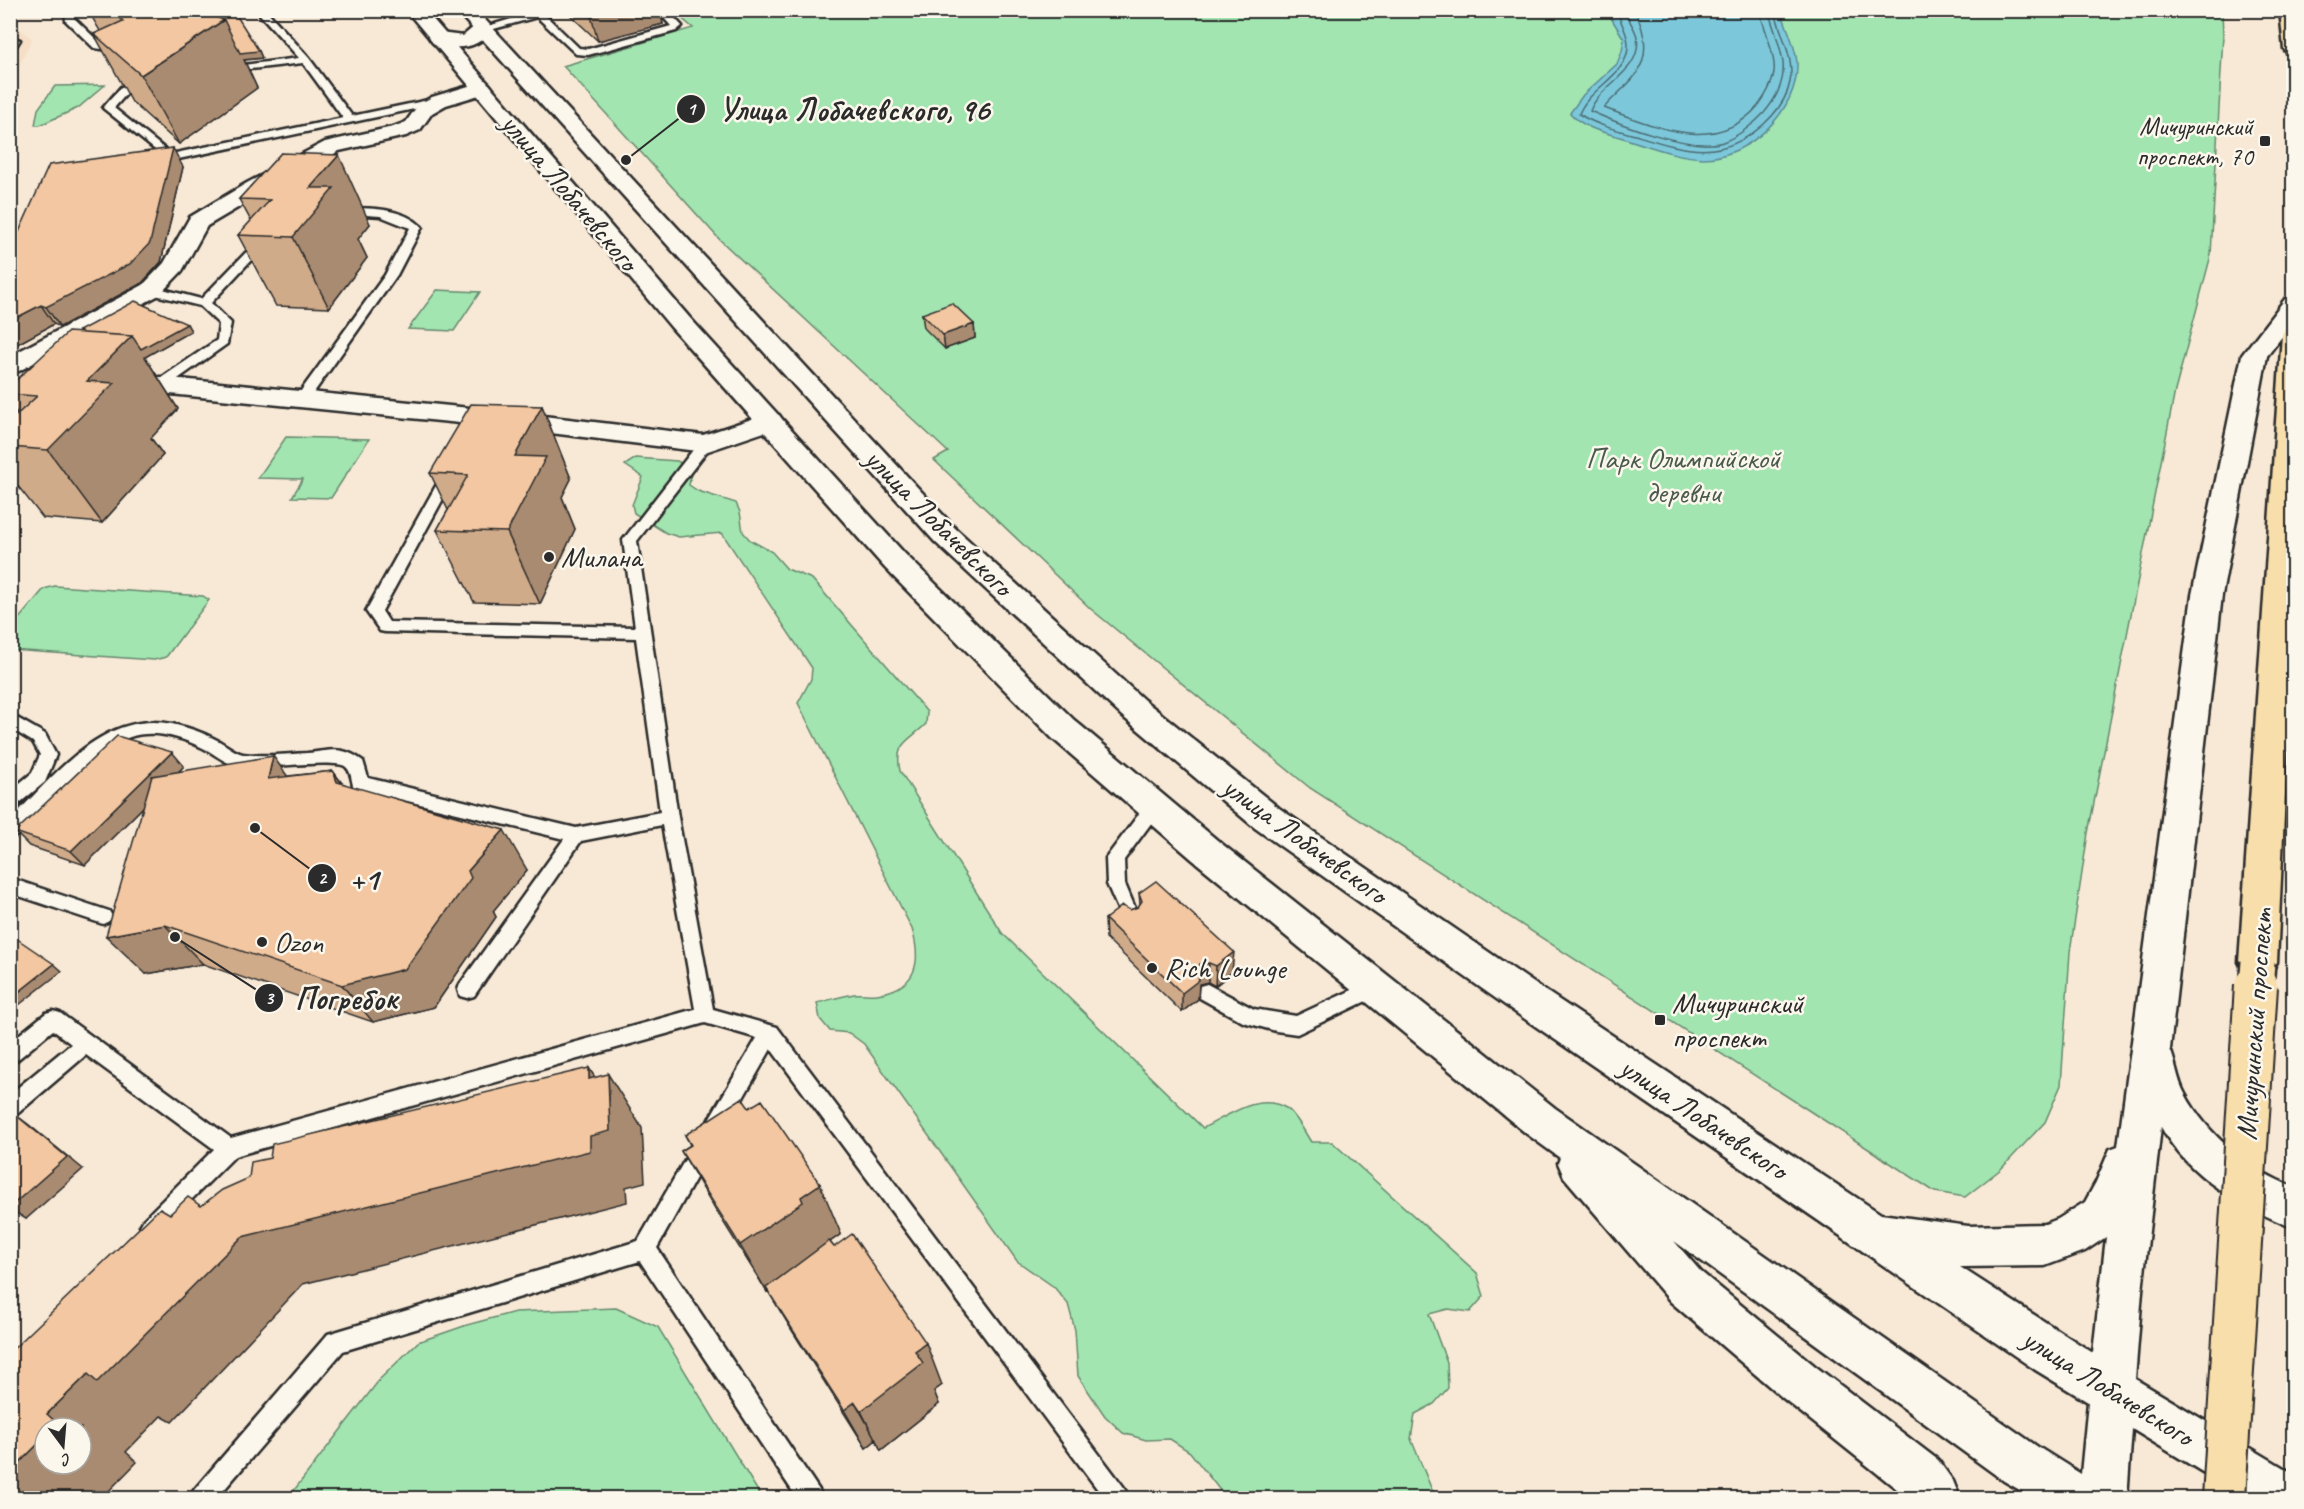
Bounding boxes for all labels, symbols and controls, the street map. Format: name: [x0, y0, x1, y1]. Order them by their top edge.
callout: Улица Лобачевского, 96: [676, 84, 1001, 134]
text: Улица Лобачевского, 96: [719, 89, 991, 130]
text: 1: [687, 98, 697, 120]
street label: улица Лобачевского: [492, 104, 649, 281]
place label: Мичуринский проспект, 70: [2137, 110, 2255, 173]
marker: Мичуринский проспект, 70: [2258, 134, 2272, 148]
street label: улица Лобачевского: [855, 438, 1024, 607]
park label: Парк Олимпийской деревни: [1586, 439, 1782, 511]
place label: Милана: [561, 538, 644, 576]
marker: Милана: [542, 550, 556, 564]
street label: улица Лобачевского: [1214, 766, 1398, 915]
callout: +1: [307, 853, 390, 903]
text: +1: [350, 858, 382, 899]
text: 2: [318, 867, 328, 889]
street label: Мичуринский проспект: [2227, 905, 2281, 1141]
place label: Ozon: [274, 923, 324, 961]
marker: Ozon: [255, 935, 269, 949]
place label: Rich Lounge: [1164, 949, 1288, 987]
marker: Rich Lounge: [1145, 961, 1159, 975]
callout: Погребок: [254, 973, 409, 1023]
text: Погребок: [295, 978, 400, 1019]
place label: Мичуринский проспект: [1672, 984, 1805, 1056]
text: 3: [265, 987, 275, 1009]
marker: Мичуринский проспект: [1653, 1013, 1667, 1027]
street label: улица Лобачевского: [1611, 1047, 1798, 1190]
street label: улица Лобачевского: [2014, 1318, 2203, 1456]
north arrow: [33, 1416, 93, 1476]
text: С: [58, 1449, 73, 1471]

